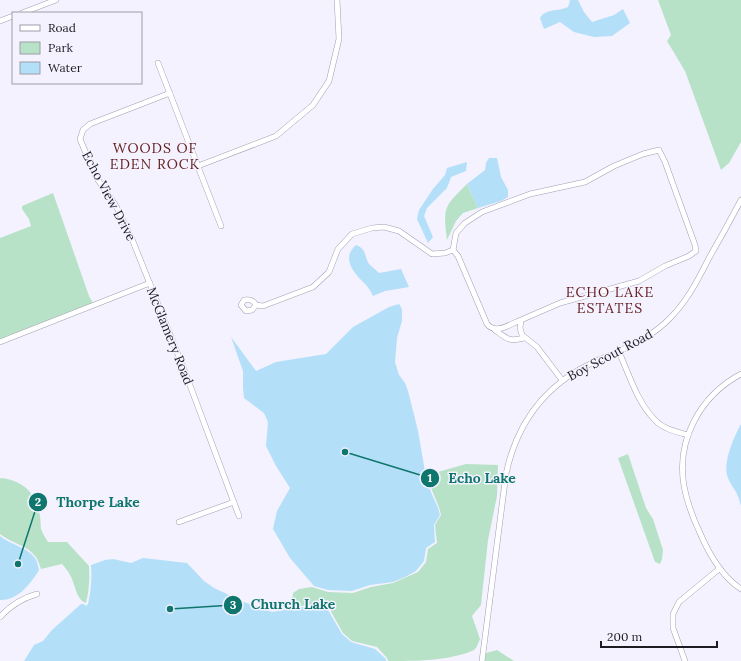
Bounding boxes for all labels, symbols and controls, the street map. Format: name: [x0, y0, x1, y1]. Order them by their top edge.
legend: [12, 12, 142, 84]
text: Road: [48, 20, 76, 35]
text: Park: [48, 40, 74, 55]
text: Water: [48, 60, 83, 75]
district label: WOODS OF EDEN ROCK: [110, 139, 200, 173]
street label: Echo View Drive: [78, 148, 140, 244]
district label: ECHO LAKE ESTATES: [566, 283, 654, 317]
street label: McGlamery Road: [143, 285, 197, 388]
street label: Boy Scout Road: [564, 325, 656, 385]
callout: Echo Lake: [420, 465, 524, 491]
text: Echo Lake: [448, 469, 516, 487]
text: 1: [428, 470, 433, 485]
callout: Thorpe Lake: [28, 489, 148, 515]
text: Thorpe Lake: [56, 493, 140, 511]
text: 2: [35, 494, 41, 509]
callout: Church Lake: [223, 592, 344, 618]
text: Church Lake: [251, 595, 336, 613]
text: 3: [230, 597, 237, 612]
scale bar: [601, 623, 717, 649]
text: 200 m: [607, 629, 643, 644]

